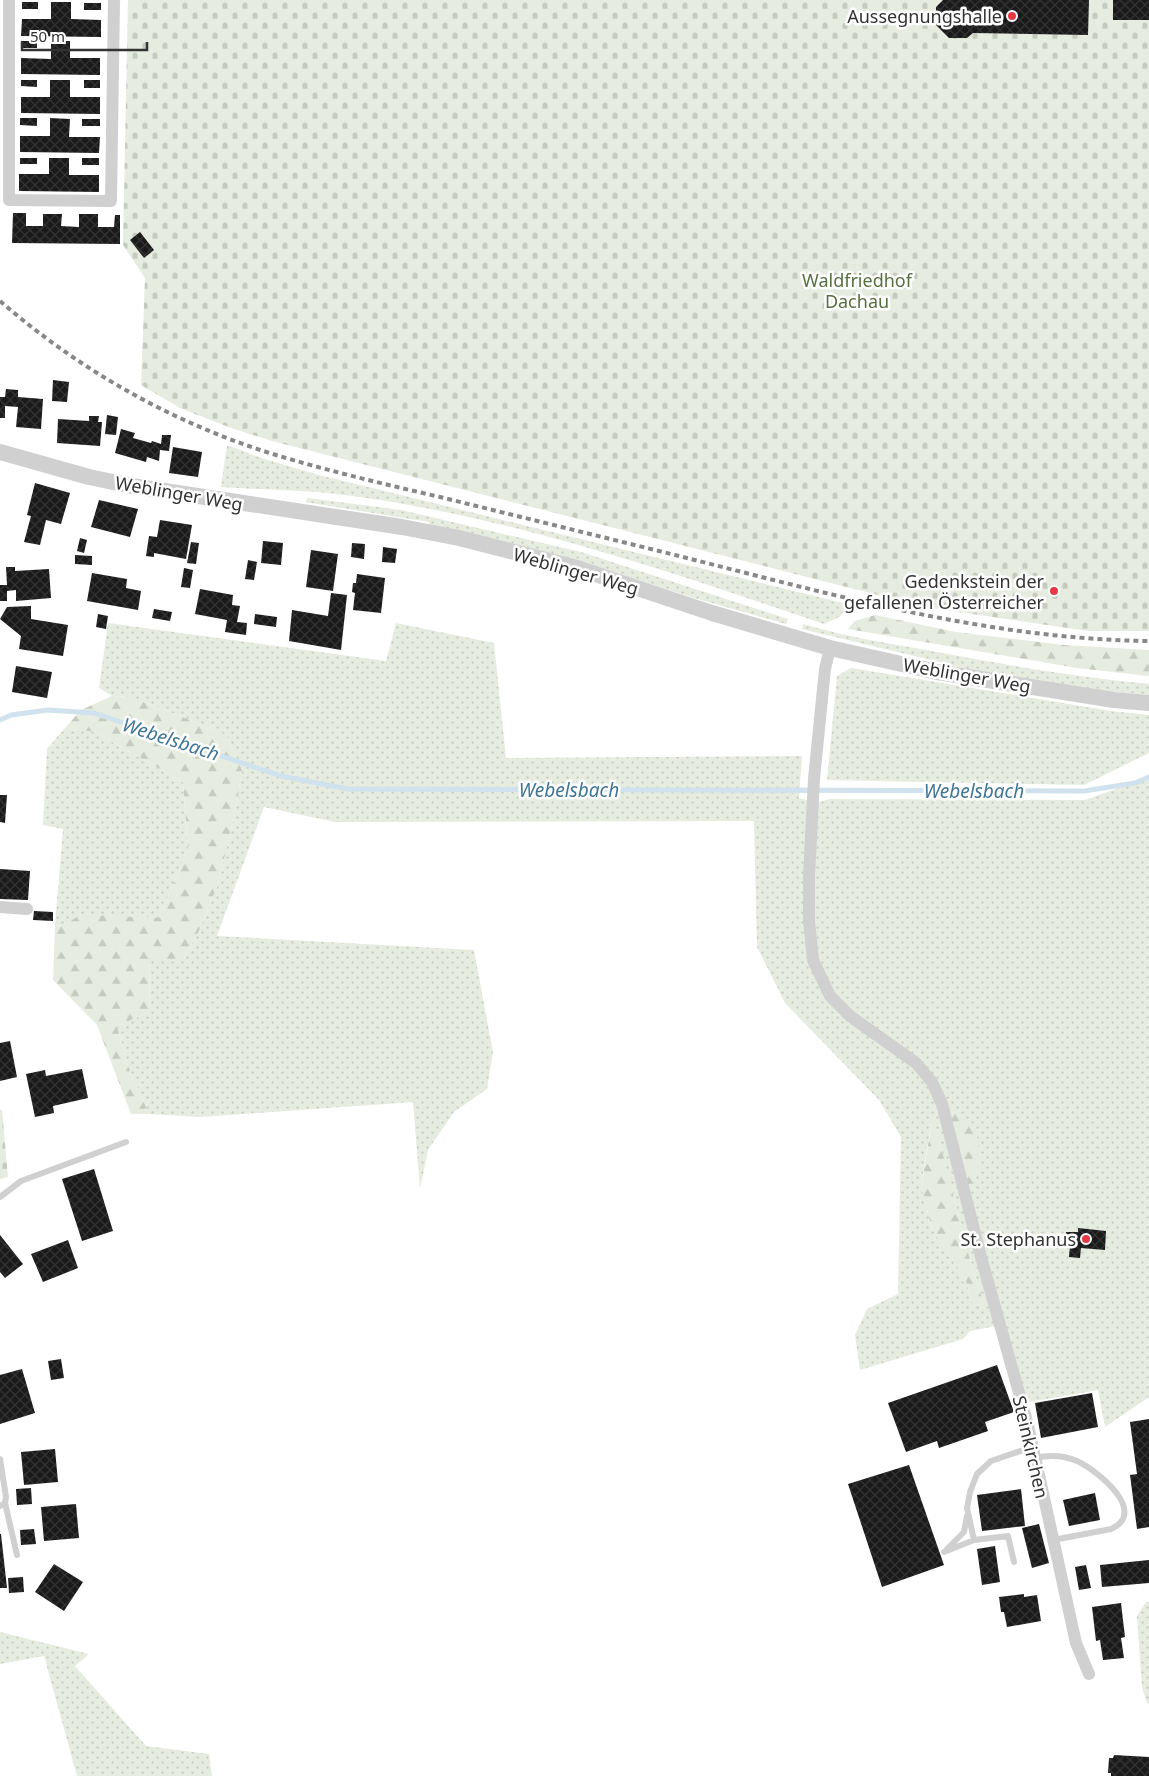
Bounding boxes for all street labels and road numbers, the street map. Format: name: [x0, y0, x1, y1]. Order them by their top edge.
street label: Weblinger Weg: [113, 470, 245, 516]
street label: Weblinger Weg: [511, 542, 641, 600]
street label: Weblinger Weg: [901, 652, 1033, 698]
street label: Steinkirchen: [1008, 1393, 1054, 1501]

